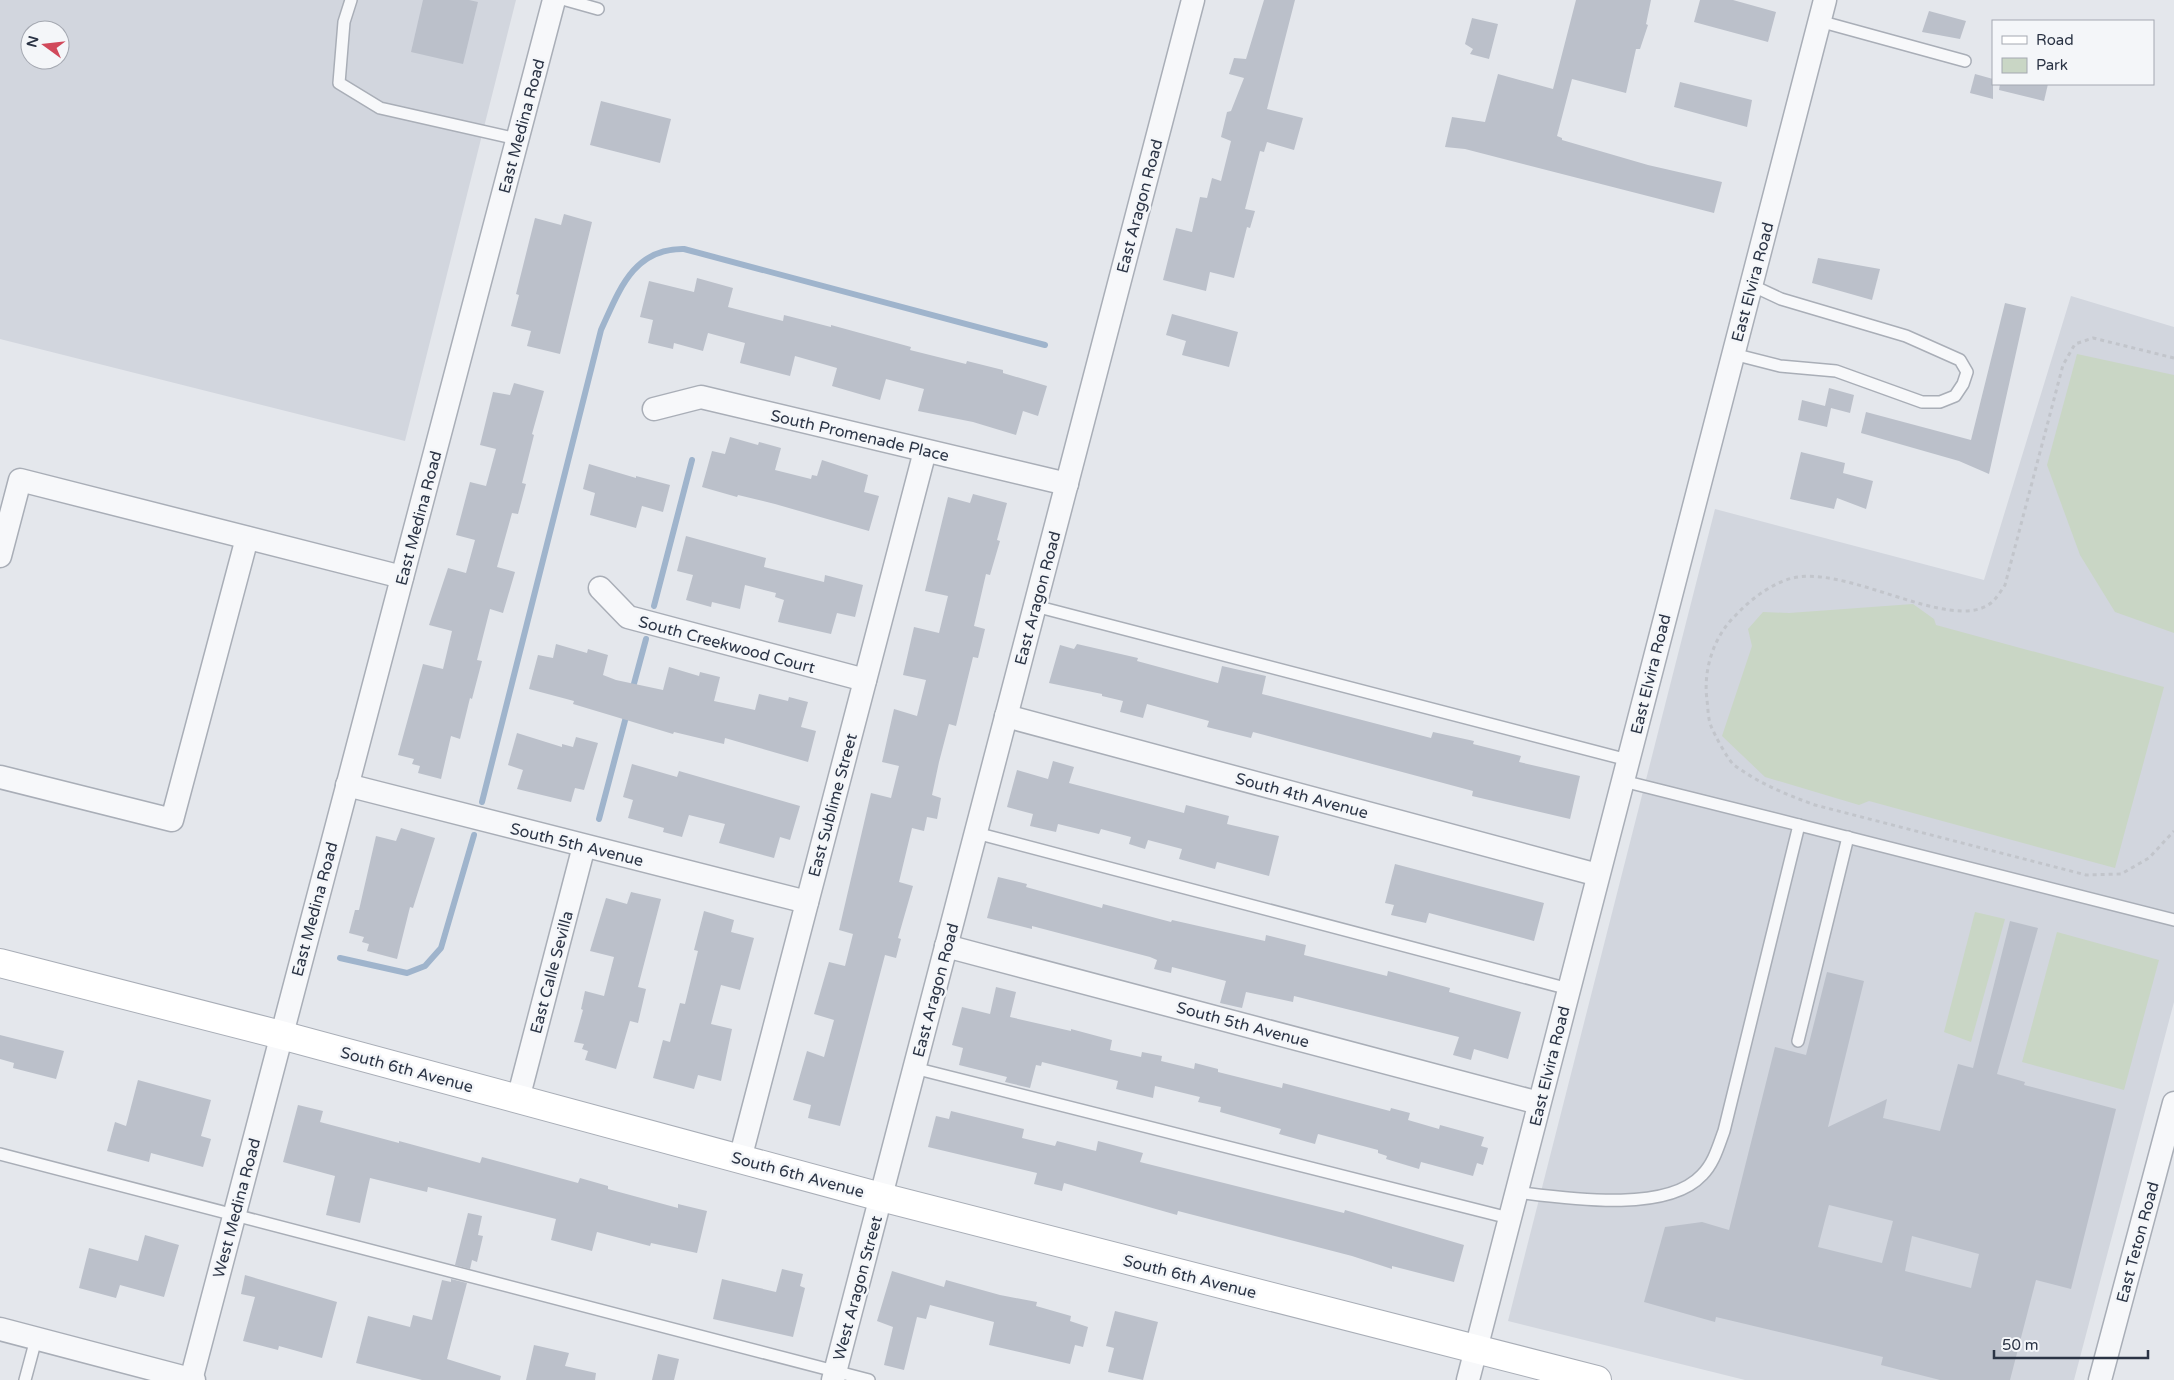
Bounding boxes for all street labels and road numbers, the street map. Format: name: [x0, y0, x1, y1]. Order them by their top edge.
street label: East Medina Road: [494, 57, 550, 196]
street label: East Aragon Road: [1112, 137, 1167, 275]
street label: East Elvira Road: [1727, 220, 1779, 344]
street label: South Promenade Place: [769, 406, 951, 466]
street label: East Medina Road: [391, 449, 447, 588]
street label: East Aragon Road: [1010, 529, 1065, 667]
street label: South Creekwood Court: [636, 612, 817, 678]
street label: East Elvira Road: [1626, 612, 1676, 736]
street label: East Sublime Street: [804, 731, 862, 879]
street label: South 4th Avenue: [1233, 769, 1370, 823]
street label: South 5th Avenue: [508, 819, 645, 871]
street label: East Medina Road: [287, 840, 343, 979]
street label: East Calle Sevilla: [526, 909, 578, 1036]
street label: East Aragon Road: [908, 921, 963, 1059]
street label: South 5th Avenue: [1174, 998, 1311, 1052]
street label: East Elvira Road: [1525, 1004, 1575, 1128]
street label: South 6th Avenue: [338, 1043, 475, 1097]
street label: West Medina Road: [209, 1136, 265, 1280]
street label: South 6th Avenue: [729, 1148, 866, 1202]
street label: East Teton Road: [2112, 1179, 2164, 1305]
street label: West Aragon Street: [829, 1214, 887, 1363]
street label: South 6th Avenue: [1121, 1251, 1258, 1303]

